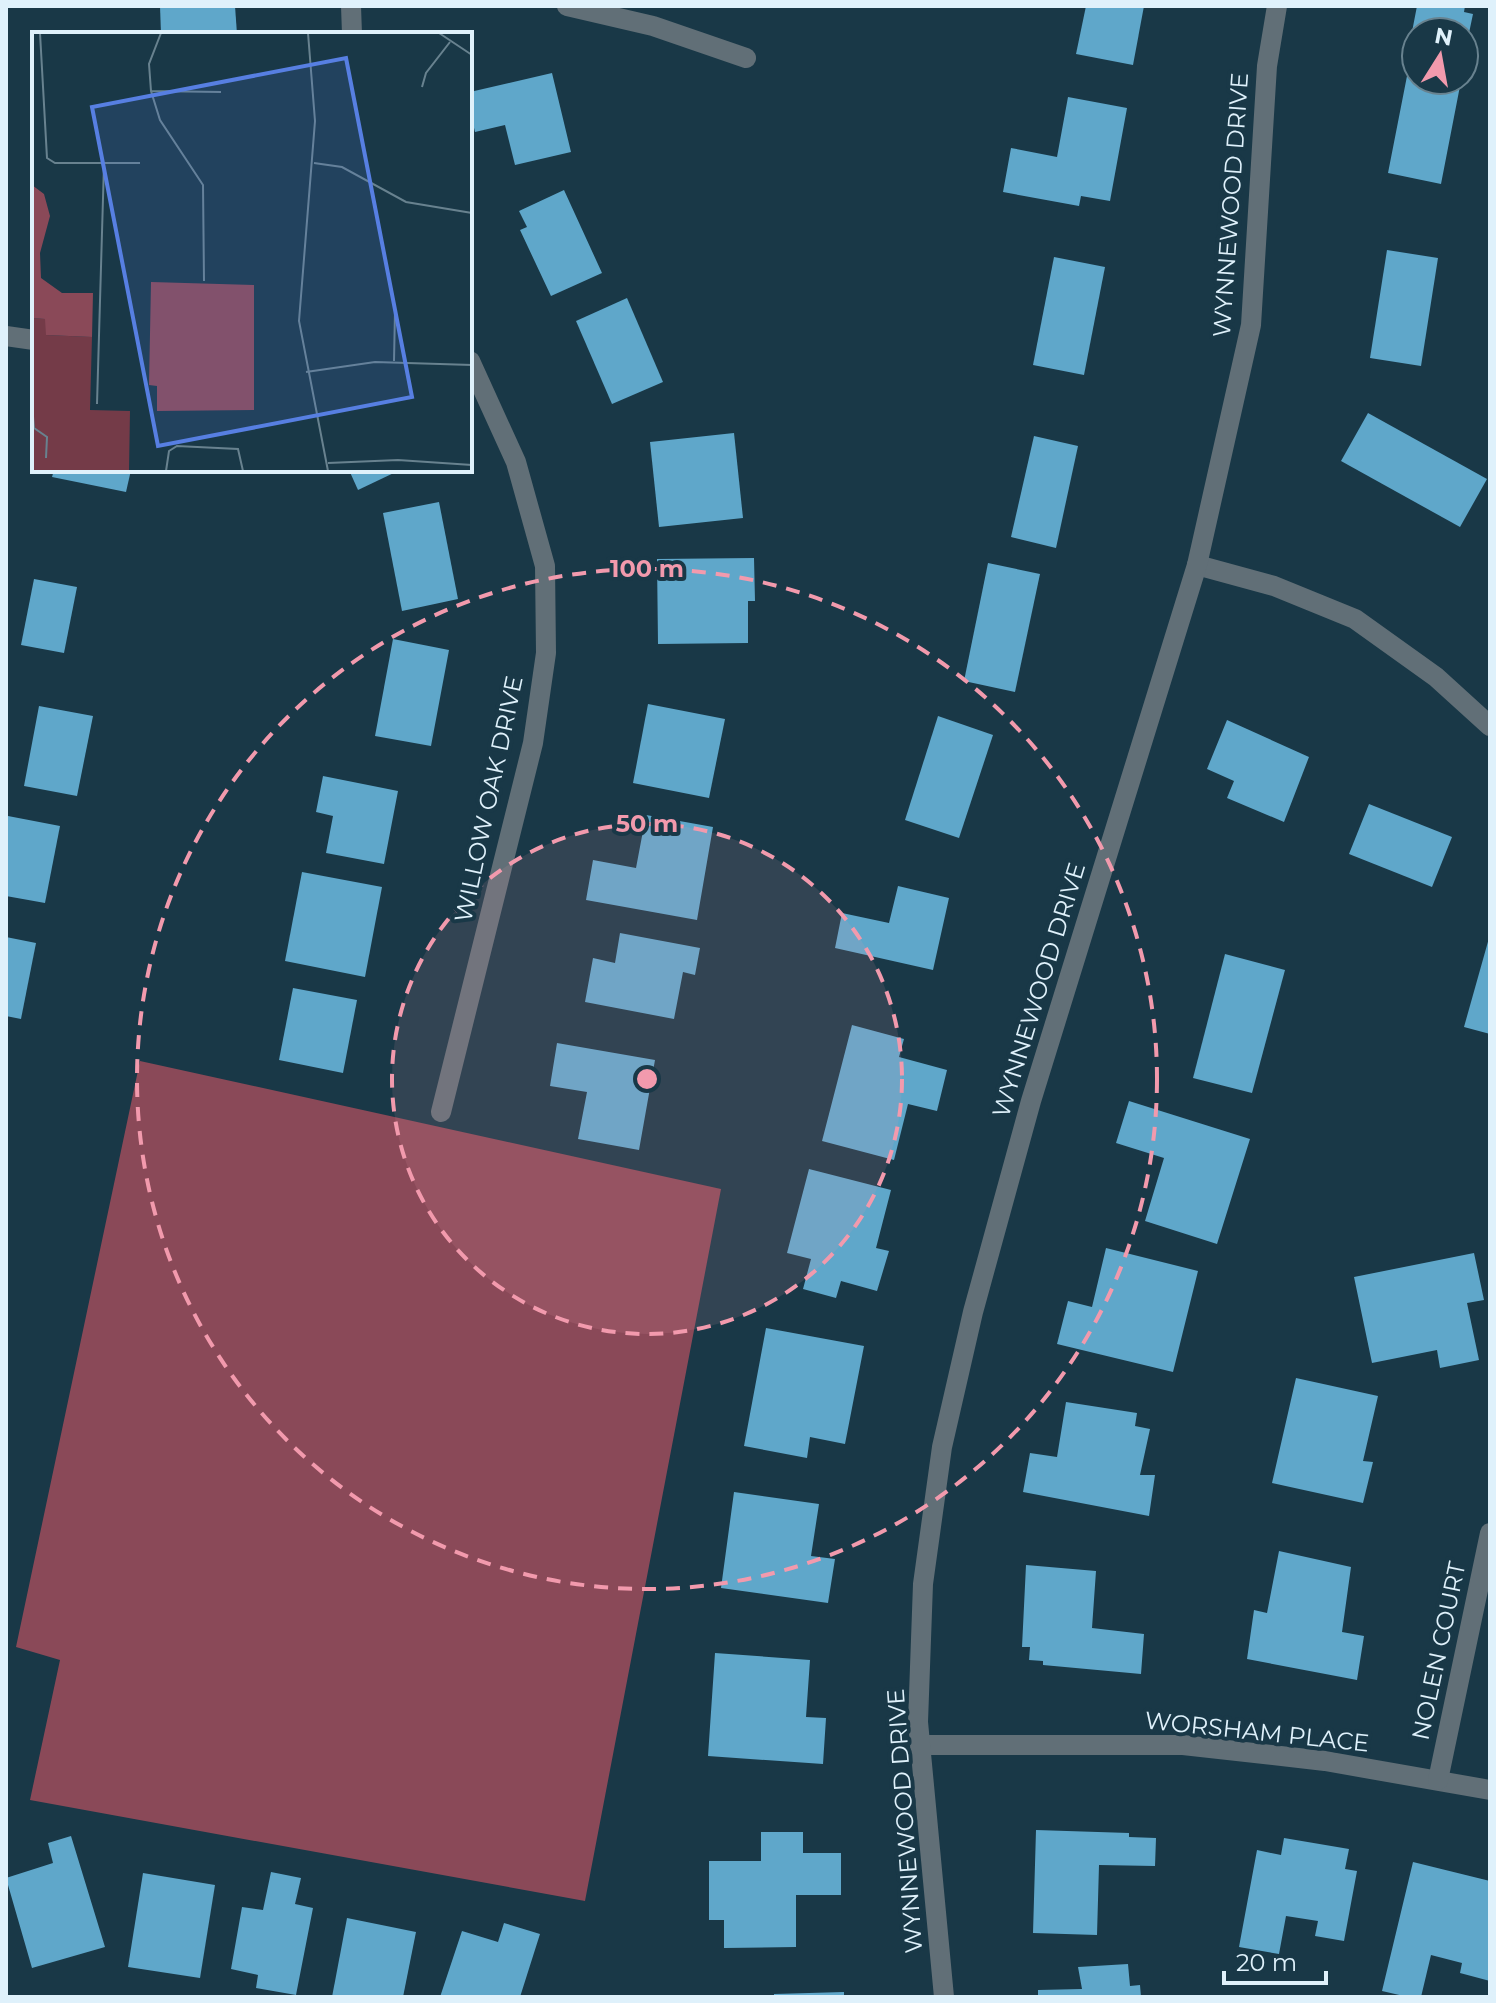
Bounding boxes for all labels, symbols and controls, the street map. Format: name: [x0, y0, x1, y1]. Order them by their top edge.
north arrow: [1400, 16, 1480, 96]
text: N: [1432, 22, 1455, 52]
inset map: [32, 32, 472, 472]
street label: WYNNEWOOD DRIVE: [1207, 72, 1254, 338]
text: 100 m: [610, 554, 684, 583]
street label: WILLOW OAK DRIVE: [448, 673, 529, 925]
text: 50 m: [616, 809, 678, 838]
street label: WYNNEWOOD DRIVE: [986, 859, 1091, 1121]
centre of rings: [633, 1065, 661, 1093]
street label: NOLEN COURT: [1405, 1559, 1472, 1743]
street label: WYNNEWOOD DRIVE: [881, 1688, 928, 1954]
street label: WORSHAM PLACE: [1143, 1705, 1371, 1758]
scale bar: [1224, 1935, 1326, 1985]
text: 20 m: [1236, 1948, 1297, 1977]

